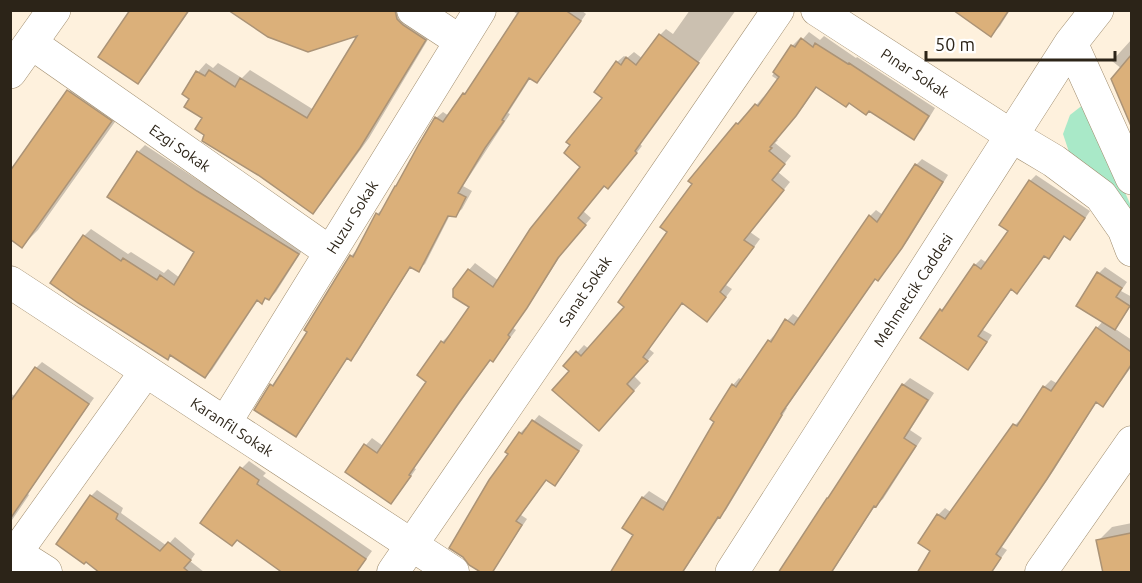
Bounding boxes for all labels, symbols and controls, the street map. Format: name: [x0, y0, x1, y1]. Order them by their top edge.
scale bar: [926, 24, 1115, 62]
text: 50 m: [935, 34, 975, 54]
street label: Pınar Sokak: [878, 45, 952, 101]
street label: Ezgi Sokak: [146, 121, 214, 175]
street label: Huzur Sokak: [323, 177, 381, 257]
street label: Mehmetcik Caddesi: [870, 230, 956, 350]
street label: Sanat Sokak: [555, 252, 615, 329]
street label: Karanfil Sokak: [188, 394, 277, 460]

